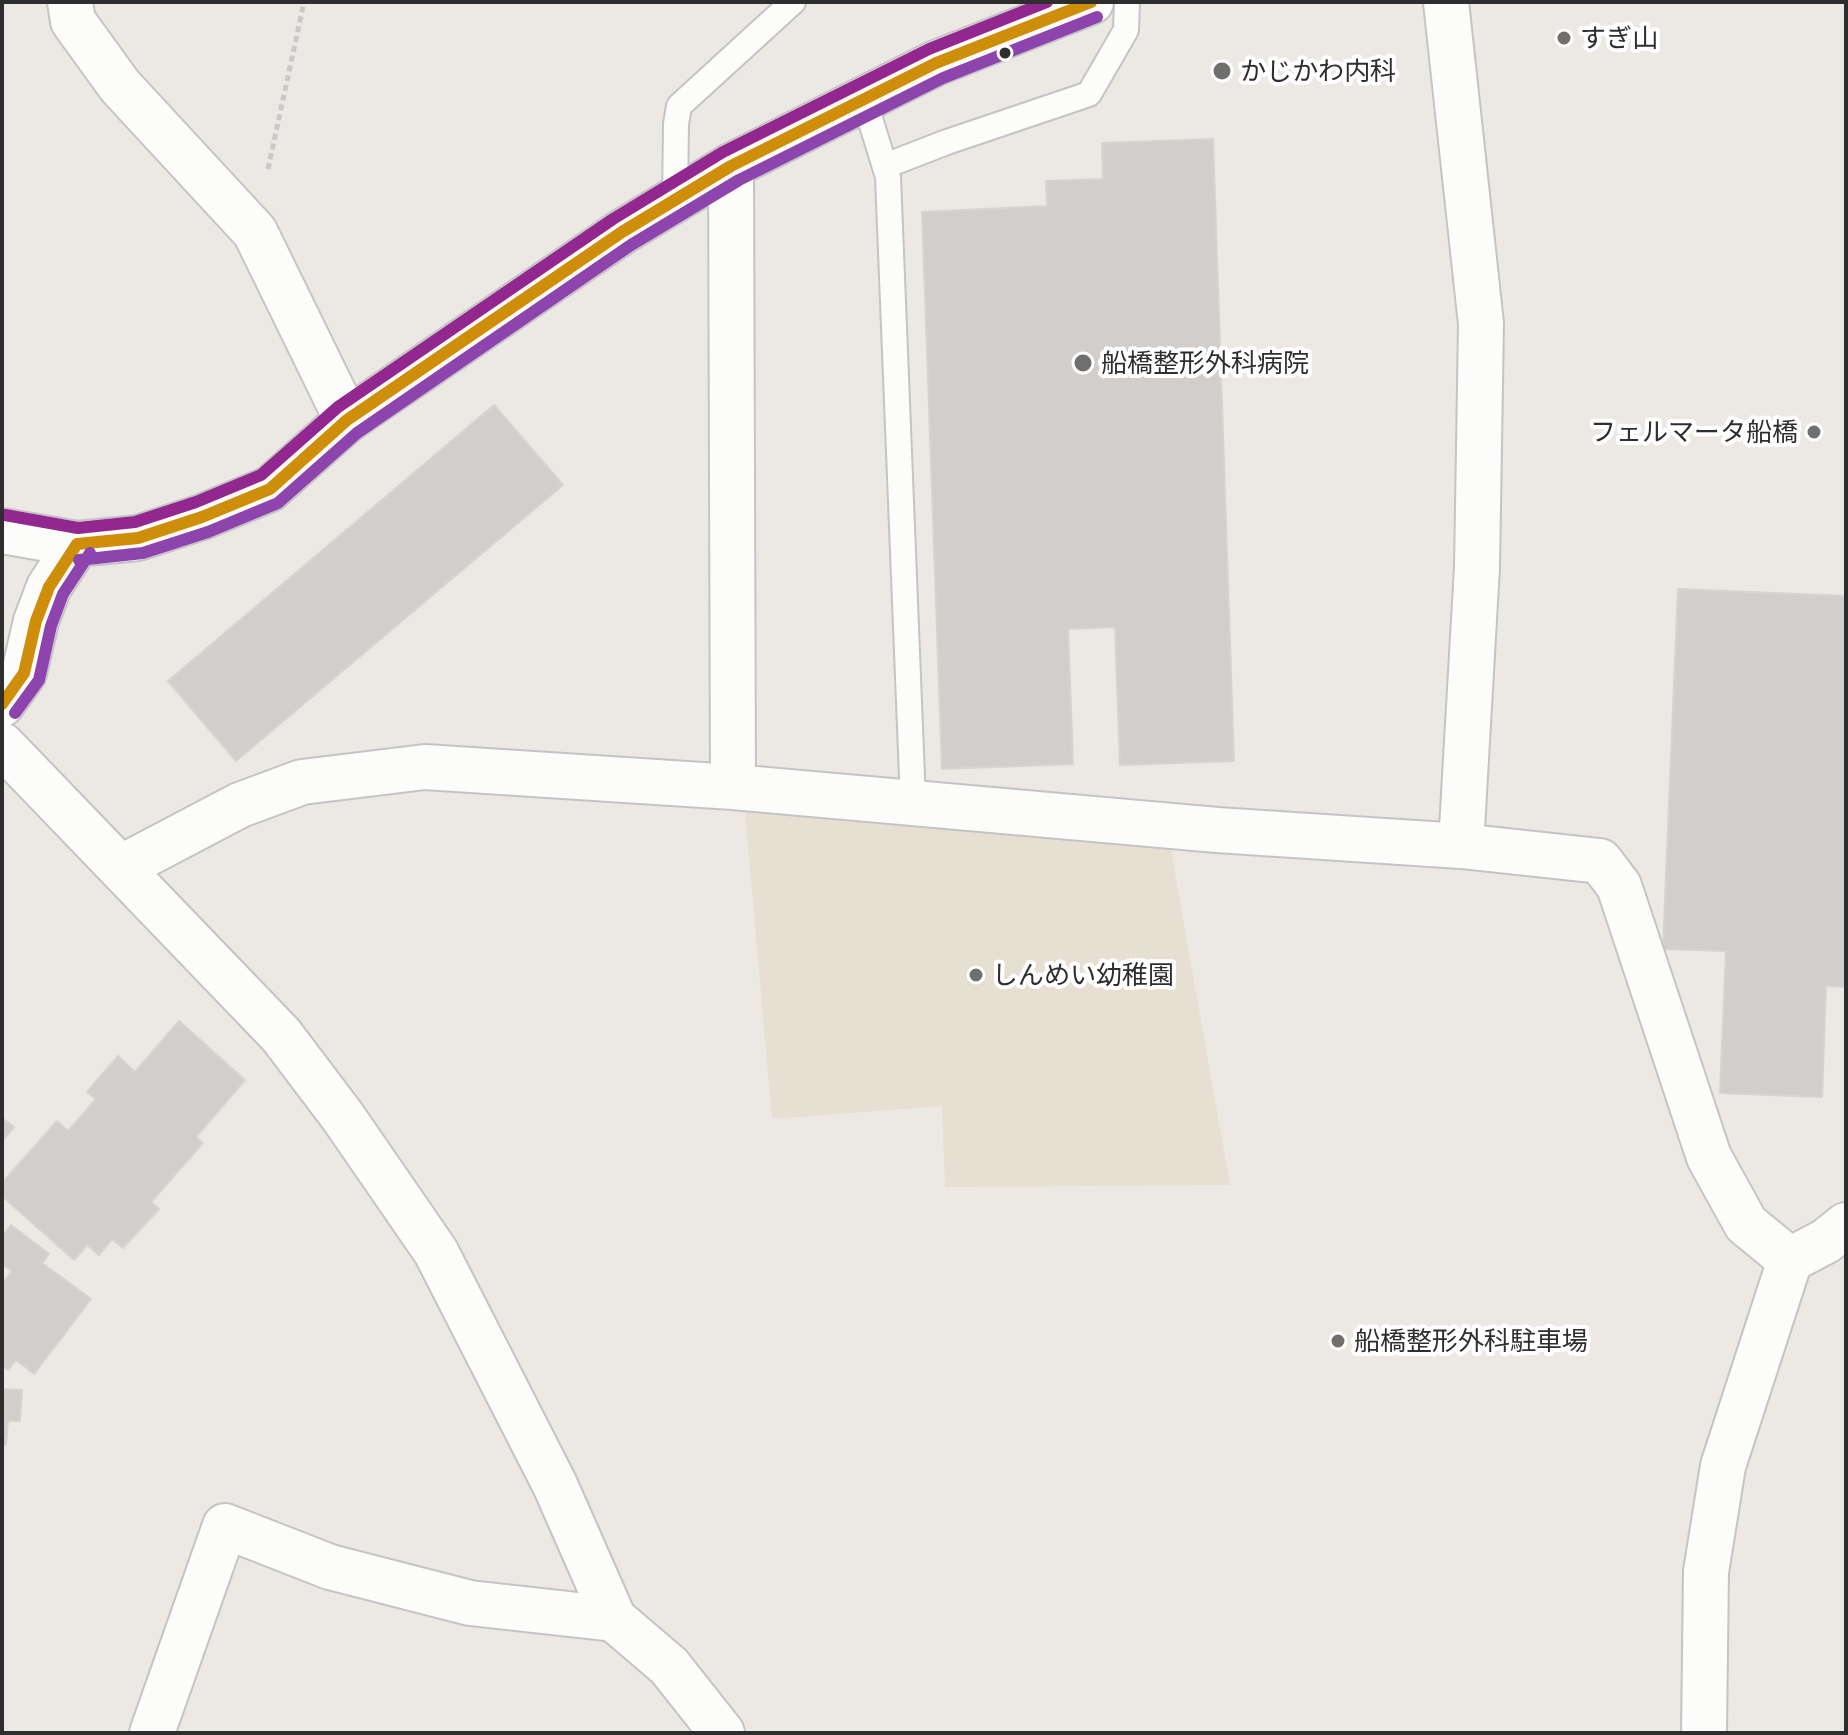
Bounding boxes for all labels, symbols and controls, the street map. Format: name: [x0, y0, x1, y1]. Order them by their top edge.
place label: すぎ山: [1580, 22, 1658, 54]
marker: すぎ山: [1555, 29, 1573, 47]
unlabelled marker: [997, 45, 1013, 61]
place label: かじかわ内科: [1240, 55, 1396, 87]
marker: かじかわ内科: [1211, 60, 1233, 82]
place label: 船橋整形外科病院: [1101, 347, 1309, 379]
marker: 船橋整形外科病院: [1072, 352, 1094, 374]
place label: フェルマータ船橋: [1590, 416, 1798, 448]
marker: フェルマータ船橋: [1805, 423, 1823, 441]
place label: しんめい幼稚園: [992, 959, 1174, 991]
marker: しんめい幼稚園: [967, 966, 985, 984]
place label: 船橋整形外科駐車場: [1354, 1325, 1588, 1357]
marker: 船橋整形外科駐車場: [1329, 1332, 1347, 1350]

